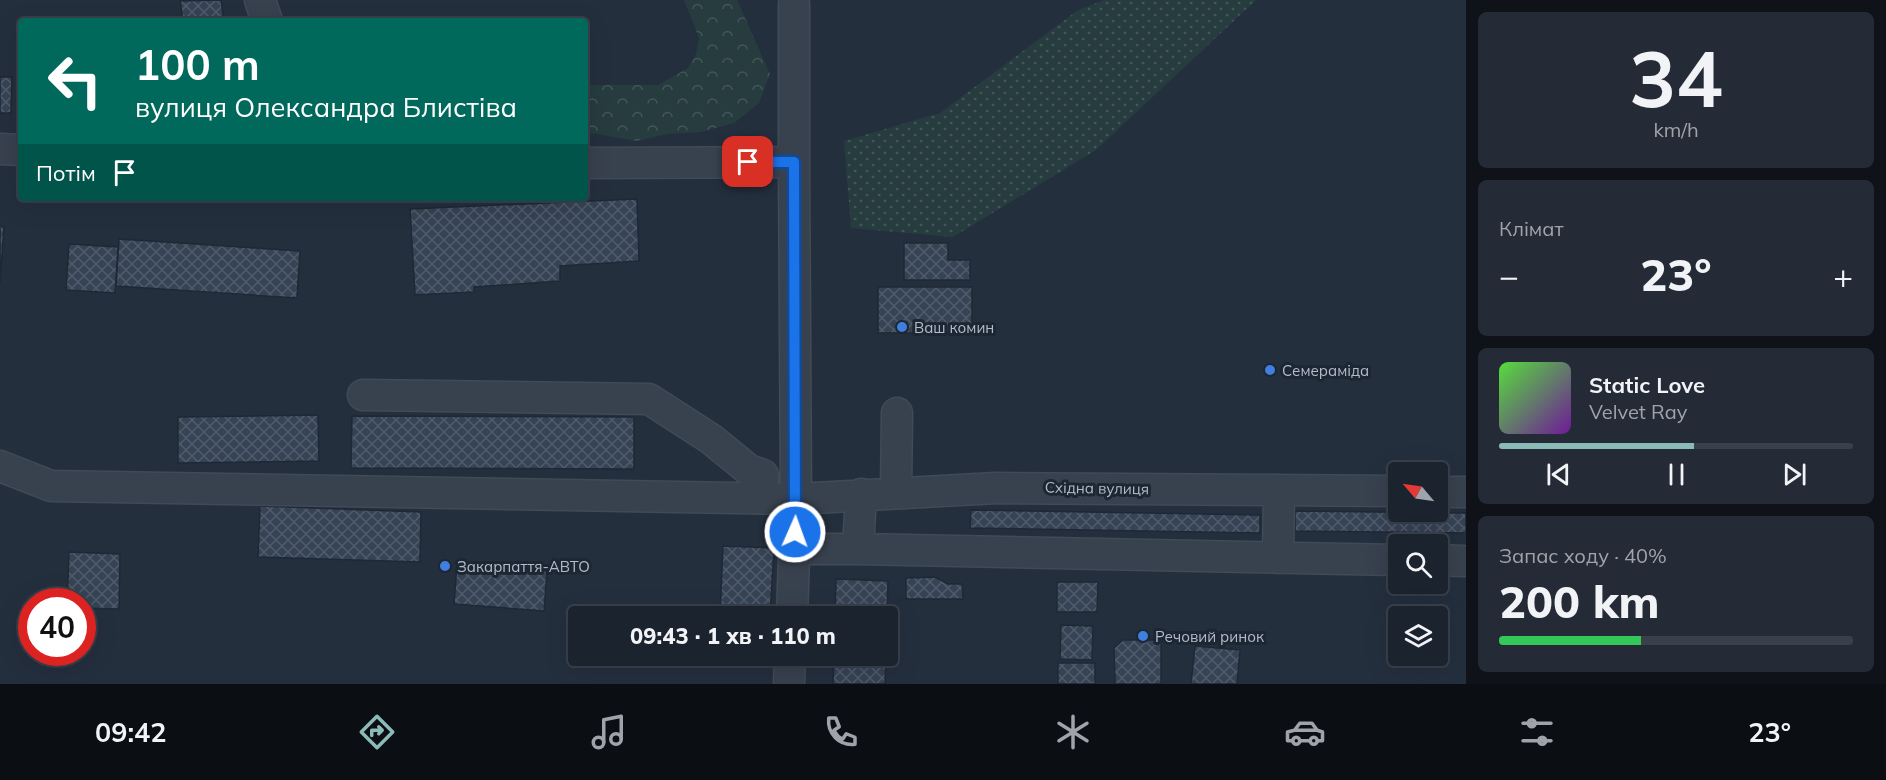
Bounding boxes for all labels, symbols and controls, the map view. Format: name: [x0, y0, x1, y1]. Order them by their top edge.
text: 34: [1629, 29, 1723, 127]
text: 100 m: [135, 38, 260, 91]
icon: left: [36, 42, 114, 120]
text: вулиця Олександра Блистіва: [135, 90, 517, 124]
text: km/h: [1653, 117, 1699, 142]
pin: [722, 136, 773, 187]
icon: arrive: [731, 145, 764, 178]
icon: arrive: [108, 156, 141, 189]
text: Потім: [36, 159, 96, 187]
text: Клімат: [1499, 216, 1564, 241]
text: 23°: [1640, 246, 1712, 302]
text: −: [1499, 255, 1519, 296]
text: +: [1833, 255, 1853, 296]
place label: Ваш комин: [914, 318, 994, 337]
marker: Ваш комин: [895, 320, 909, 334]
place label: Семераміда: [1282, 361, 1369, 380]
marker: Семераміда: [1263, 363, 1277, 377]
text: Static Love: [1589, 371, 1705, 399]
text: Velvet Ray: [1589, 399, 1687, 424]
icon: previous: [1542, 458, 1575, 491]
icon: pause: [1660, 458, 1693, 491]
icon: next: [1778, 458, 1811, 491]
north arrow: [1388, 462, 1448, 522]
map controls: [1388, 462, 1448, 666]
street label: Східна вулиця: [1045, 478, 1149, 498]
position arrow: [763, 500, 827, 564]
button: search: [1388, 534, 1448, 594]
text: Запас ходу · 40%: [1499, 543, 1667, 568]
place label: Закарпаття-АВТО: [457, 557, 590, 576]
marker: Закарпаття-АВТО: [438, 559, 452, 573]
text: 200 km: [1499, 573, 1660, 629]
speed limit sign: 40: [18, 588, 96, 666]
button: layers: [1388, 606, 1448, 666]
text: 09:43 · 1 хв · 110 m: [630, 622, 836, 650]
place label: Речовий ринок: [1155, 627, 1265, 646]
marker: Речовий ринок: [1136, 629, 1150, 643]
icon: directions: [356, 711, 398, 753]
icon: music: [588, 711, 630, 753]
icon: phone: [820, 711, 862, 753]
icon: climate: [1052, 711, 1094, 753]
icon: car: [1284, 711, 1326, 753]
icon: filters: [1516, 711, 1558, 753]
text: 09:42: [95, 715, 166, 749]
text: 23°: [1748, 715, 1791, 749]

